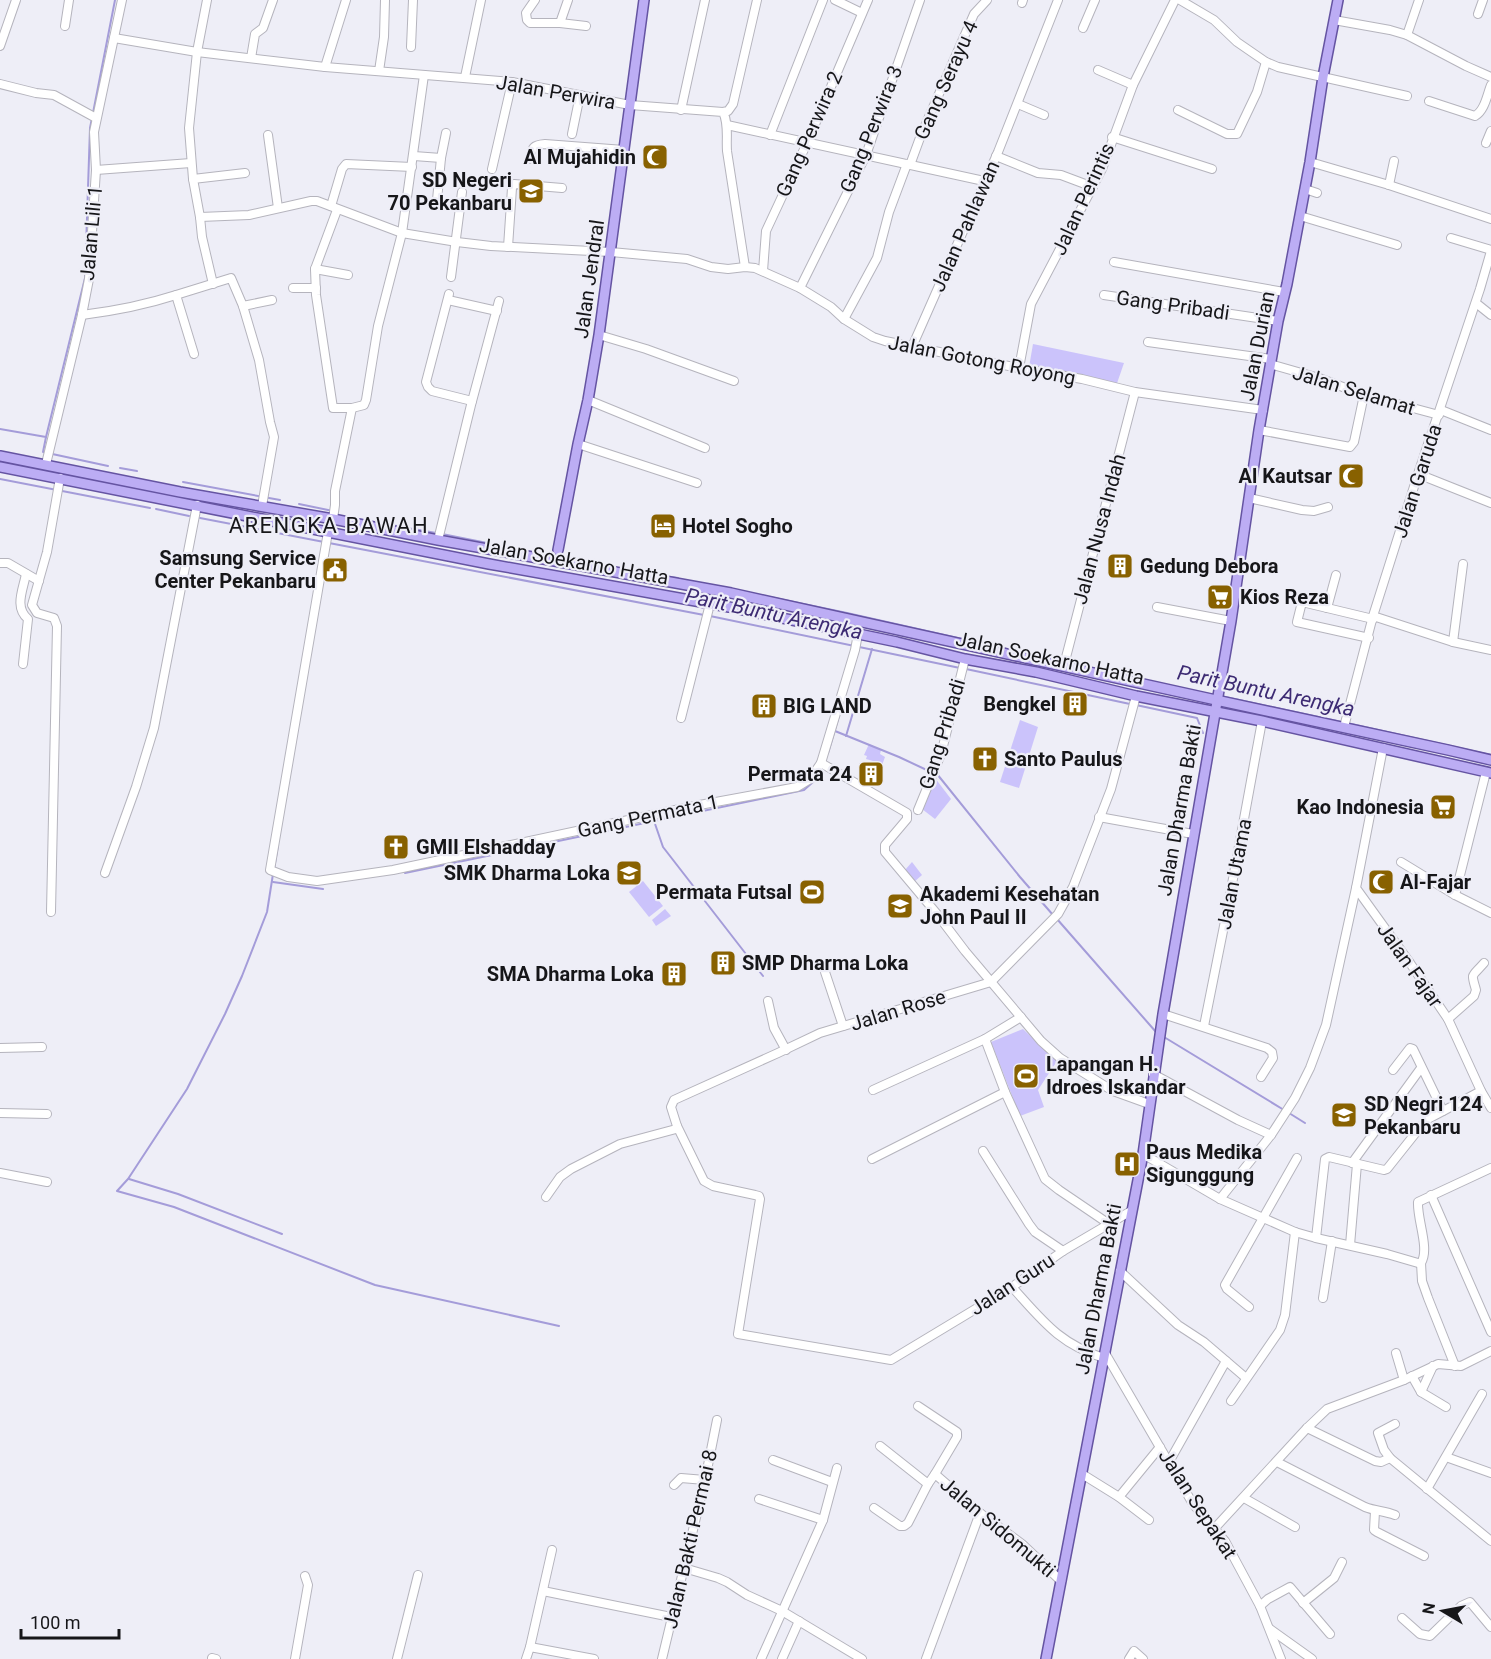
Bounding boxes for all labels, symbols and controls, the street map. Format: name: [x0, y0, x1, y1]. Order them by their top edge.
street label: Gang Serayu 4: [909, 17, 983, 143]
street label: Gang Perwira 3: [835, 62, 907, 196]
street label: Gang Perwira 2: [771, 67, 847, 201]
street label: Jalan Perwira: [494, 70, 618, 114]
street label: Jalan Perintis: [1047, 139, 1119, 259]
mosque icon: Al Mujahidin: [640, 142, 670, 172]
place label: Al Mujahidin: [523, 145, 636, 169]
street label: Jalan Pahlawan: [925, 157, 1005, 295]
place label: SD Negeri 70 Pekanbaru: [387, 168, 512, 215]
school or university icon: SD Negeri 70 Pekanbaru: [516, 176, 546, 206]
street label: Jalan Lili 1: [75, 185, 107, 281]
street label: Jalan Jendral: [569, 218, 609, 340]
street label: Gang Pribadi: [1115, 285, 1231, 325]
street label: Jalan Durian: [1235, 289, 1279, 403]
street label: Jalan Gotong Royong: [886, 330, 1078, 390]
street label: Jalan Selamat: [1290, 360, 1418, 420]
street label: Jalan Garuda: [1387, 421, 1447, 541]
street label: Jalan Nusa Indah: [1067, 451, 1131, 607]
mosque icon: Al Kautsar: [1336, 461, 1366, 491]
place label: Al Kautsar: [1239, 464, 1333, 488]
hotel icon: Hotel Sogho: [648, 511, 678, 541]
district label: ARENGKA BAWAH: [229, 513, 429, 538]
place label: Hotel Sogho: [682, 514, 793, 538]
street label: Jalan Soekarno Hatta: [477, 533, 671, 589]
place label: Samsung Service Center Pekanbaru: [154, 546, 316, 593]
building icon: Gedung Debora: [1105, 551, 1135, 581]
place label: Gedung Debora: [1140, 554, 1279, 578]
public building icon: Samsung Service Center Pekanbaru: [320, 555, 350, 585]
supermarket icon: Kios Reza: [1205, 582, 1235, 612]
water label: Parit Buntu Arengka: [683, 583, 865, 645]
place label: Kios Reza: [1240, 585, 1329, 609]
street label: Jalan Soekarno Hatta: [954, 626, 1146, 690]
water label: Parit Buntu Arengka: [1175, 660, 1357, 722]
street label: Gang Pribadi: [914, 676, 970, 792]
building icon: Bengkel: [1060, 689, 1090, 719]
building icon: BIG LAND: [749, 691, 779, 721]
place label: Bengkel: [983, 692, 1056, 716]
place label: BIG LAND: [783, 694, 872, 718]
street label: Jalan Dharma Bakti: [1152, 722, 1206, 898]
church icon: Santo Paulus: [970, 744, 1000, 774]
place label: Santo Paulus: [1004, 747, 1122, 771]
building icon: Permata 24: [856, 759, 886, 789]
place label: Permata 24: [748, 762, 852, 786]
street label: Gang Permata 1: [575, 789, 721, 843]
supermarket icon: Kao Indonesia: [1428, 792, 1458, 822]
place label: Kao Indonesia: [1296, 795, 1424, 819]
street label: Jalan Utama: [1211, 817, 1257, 931]
church icon: GMII Elshadday: [381, 832, 411, 862]
place label: GMII Elshadday: [416, 835, 557, 859]
school or university icon: SMK Dharma Loka: [614, 858, 644, 888]
place label: SMK Dharma Loka: [444, 861, 610, 885]
mosque icon: Al-Fajar: [1366, 867, 1396, 897]
place label: Al-Fajar: [1400, 870, 1472, 894]
sports icon: Permata Futsal: [797, 877, 827, 907]
place label: Permata Futsal: [656, 880, 792, 904]
place label: Akademi Kesehatan John Paul II: [920, 882, 1099, 929]
school or university icon: Akademi Kesehatan John Paul II: [885, 891, 915, 921]
street label: Jalan Fajar: [1372, 918, 1448, 1012]
building icon: SMP Dharma Loka: [708, 948, 738, 978]
place label: SMP Dharma Loka: [742, 951, 909, 975]
building icon: SMA Dharma Loka: [659, 959, 689, 989]
place label: SMA Dharma Loka: [487, 962, 654, 986]
street label: Jalan Rose: [847, 984, 949, 1036]
place label: Lapangan H. Idroes Iskandar: [1046, 1052, 1186, 1099]
sports icon: Lapangan H. Idroes Iskandar: [1011, 1061, 1041, 1091]
place label: SD Negri 124 Pekanbaru: [1364, 1092, 1483, 1139]
school or university icon: SD Negri 124 Pekanbaru: [1329, 1100, 1359, 1130]
place label: Paus Medika Sigunggung: [1146, 1140, 1262, 1187]
hospital icon: Paus Medika Sigunggung: [1112, 1149, 1142, 1179]
street label: Jalan Dharma Bakti: [1070, 1201, 1126, 1377]
street label: Jalan Guru: [965, 1248, 1059, 1320]
street label: Jalan Sepakat: [1154, 1445, 1242, 1563]
street label: Jalan Bakti Permai 8: [658, 1447, 722, 1631]
street label: Jalan Sidomukti: [935, 1472, 1061, 1582]
north arrow: [1413, 1581, 1473, 1641]
text: N: [1418, 1601, 1439, 1616]
scale bar: [21, 1602, 118, 1640]
text: 100 m: [30, 1612, 81, 1633]

